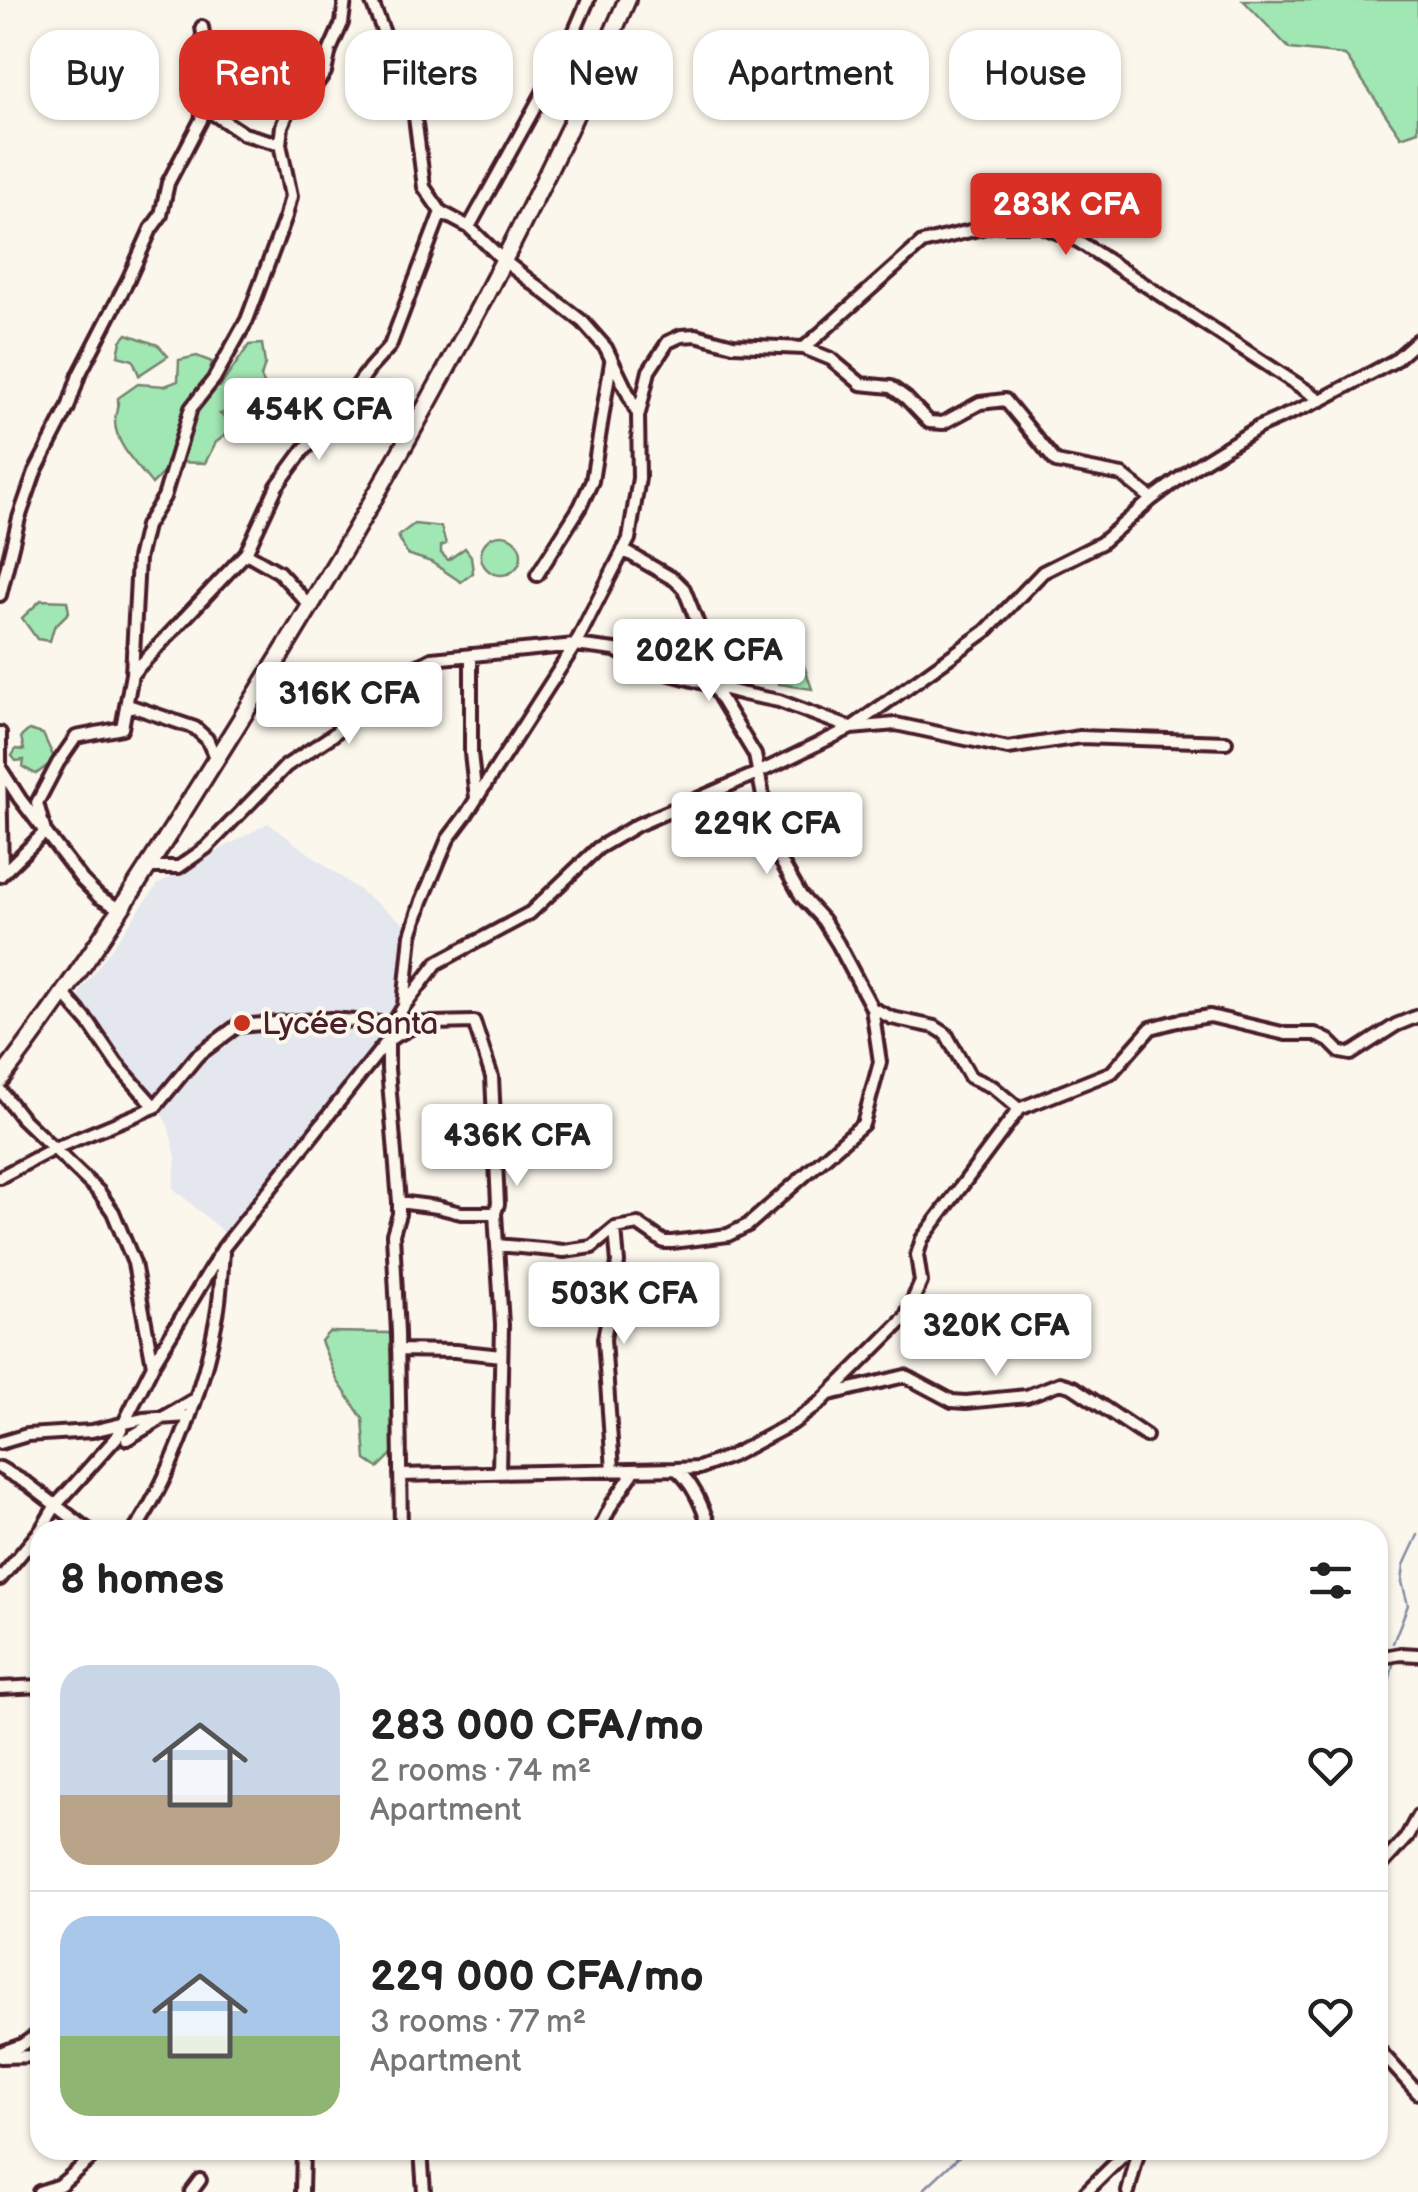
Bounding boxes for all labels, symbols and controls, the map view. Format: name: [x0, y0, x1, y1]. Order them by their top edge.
chip: Buy: [30, 30, 159, 120]
chip: Rent: [179, 30, 325, 120]
chip: Filters: [345, 30, 513, 120]
chip: New: [533, 30, 673, 120]
chip: Apartment: [693, 30, 929, 120]
chip: House: [949, 30, 1121, 120]
pin: 283K CFA: [963, 173, 1169, 258]
text: 283K CFA: [992, 186, 1140, 225]
pin: 454K CFA: [216, 378, 422, 463]
text: 454K CFA: [246, 391, 392, 430]
pin: 202K CFA: [606, 619, 812, 704]
text: 202K CFA: [635, 632, 783, 671]
pin: 316K CFA: [246, 662, 452, 747]
text: 316K CFA: [278, 675, 420, 714]
pin: 229K CFA: [664, 792, 870, 877]
text: 229K CFA: [693, 805, 841, 844]
place label: Lycée Santa: [262, 1005, 438, 1044]
marker: Lycée Santa: [231, 1012, 253, 1034]
pin: 436K CFA: [414, 1104, 620, 1189]
text: 436K CFA: [444, 1117, 590, 1156]
pin: 503K CFA: [521, 1262, 727, 1347]
text: 503K CFA: [550, 1275, 698, 1314]
pin: 320K CFA: [893, 1294, 1099, 1379]
text: 320K CFA: [922, 1307, 1070, 1346]
icon: filters: [1303, 1553, 1358, 1608]
text: 8 homes: [60, 1555, 224, 1606]
text: 283 000 CFA/mo: [370, 1701, 704, 1752]
icon: home: [140, 1705, 260, 1825]
icon: heart: [1303, 1738, 1358, 1793]
text: 2 rooms · 74 m²: [370, 1752, 591, 1791]
text: Apartment: [370, 1791, 521, 1830]
text: 229 000 CFA/mo: [370, 1952, 704, 2003]
icon: home: [140, 1956, 260, 2076]
icon: heart: [1303, 1989, 1358, 2044]
text: 3 rooms · 77 m²: [370, 2003, 586, 2042]
text: Apartment: [370, 2042, 521, 2081]

